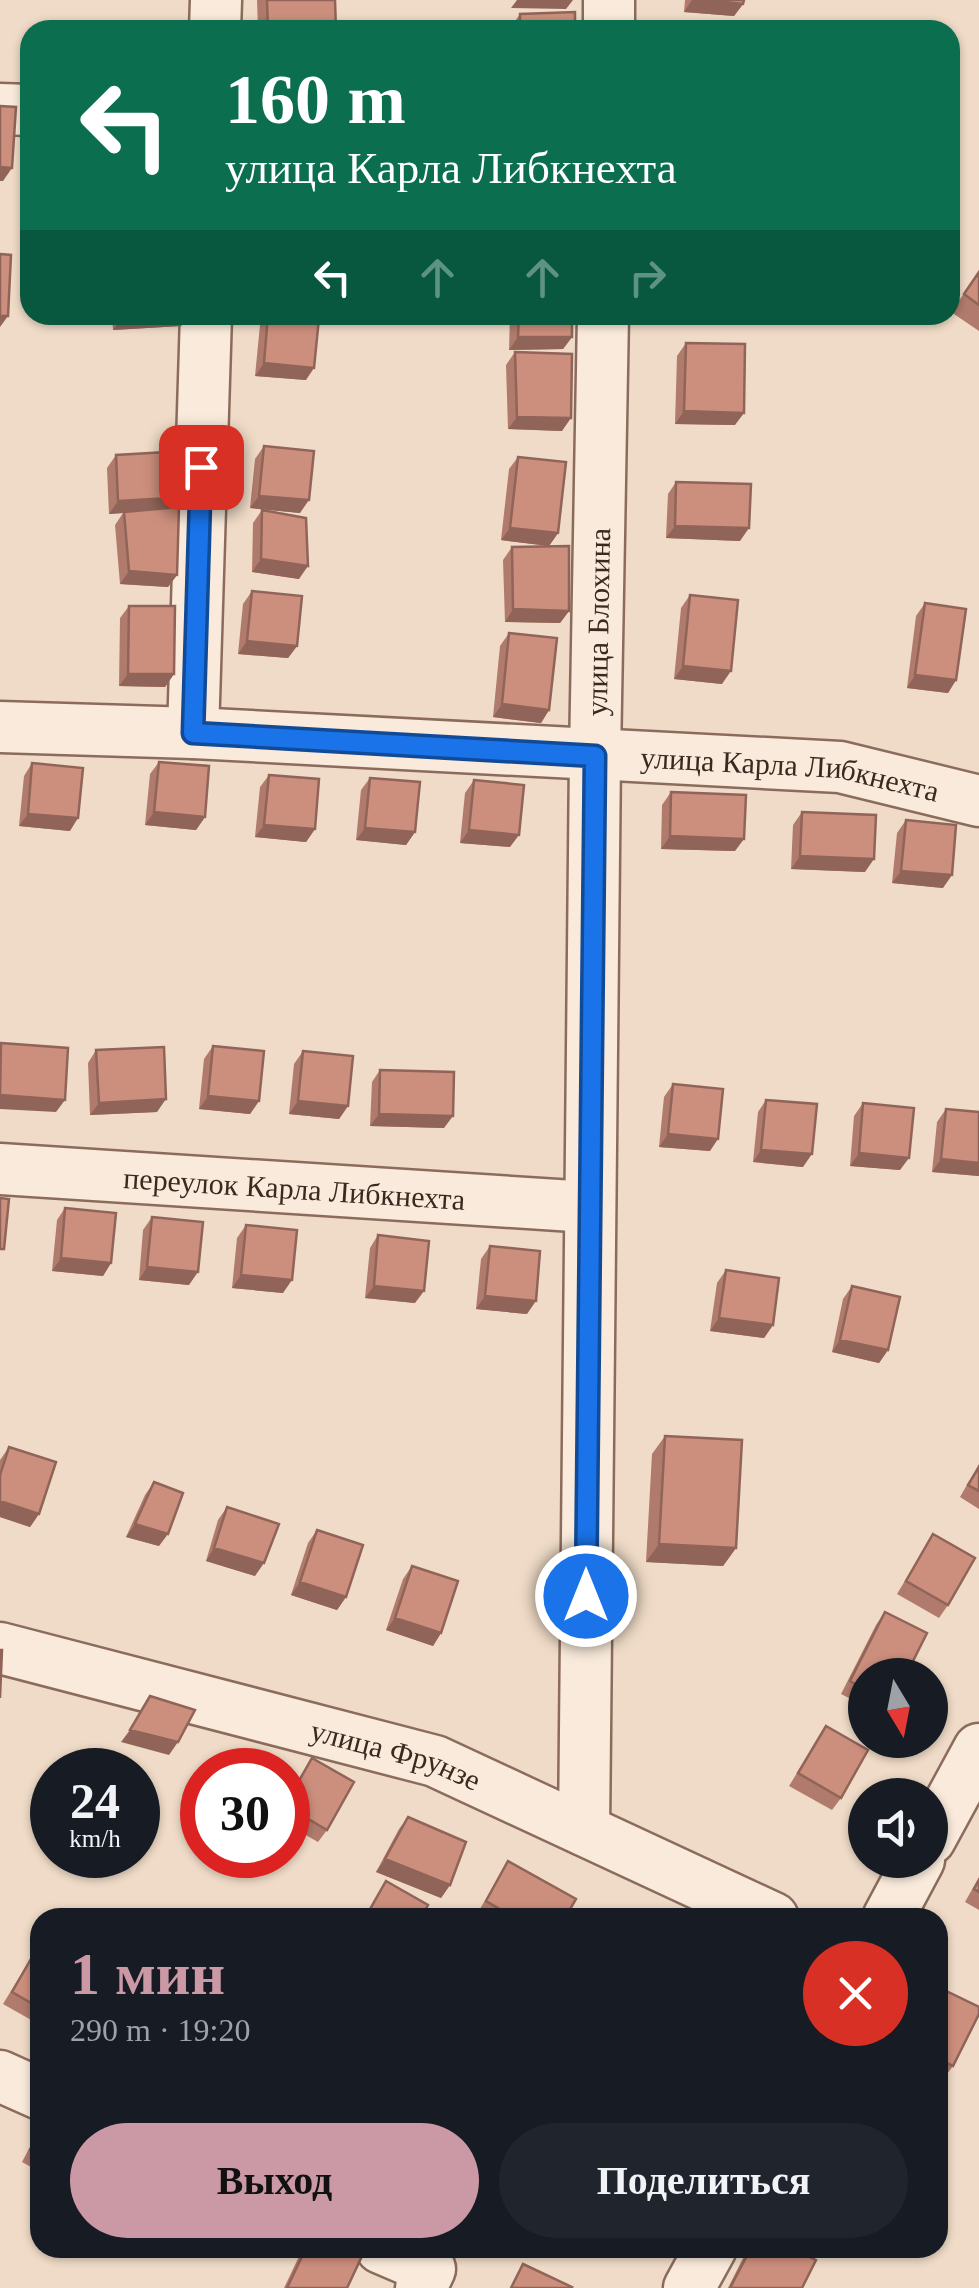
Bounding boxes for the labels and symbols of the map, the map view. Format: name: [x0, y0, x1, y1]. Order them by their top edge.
pin: [159, 425, 244, 510]
street label: улица Блохина: [579, 528, 616, 716]
street label: улица Карла Либкнехта: [640, 740, 943, 807]
street label: переулок Карла Либкнехта: [122, 1161, 466, 1215]
position arrow: [534, 1544, 638, 1648]
north arrow: [848, 1658, 948, 1758]
street label: улица Фрунзе: [307, 1713, 486, 1796]
speed limit sign: 30: [180, 1748, 310, 1878]

